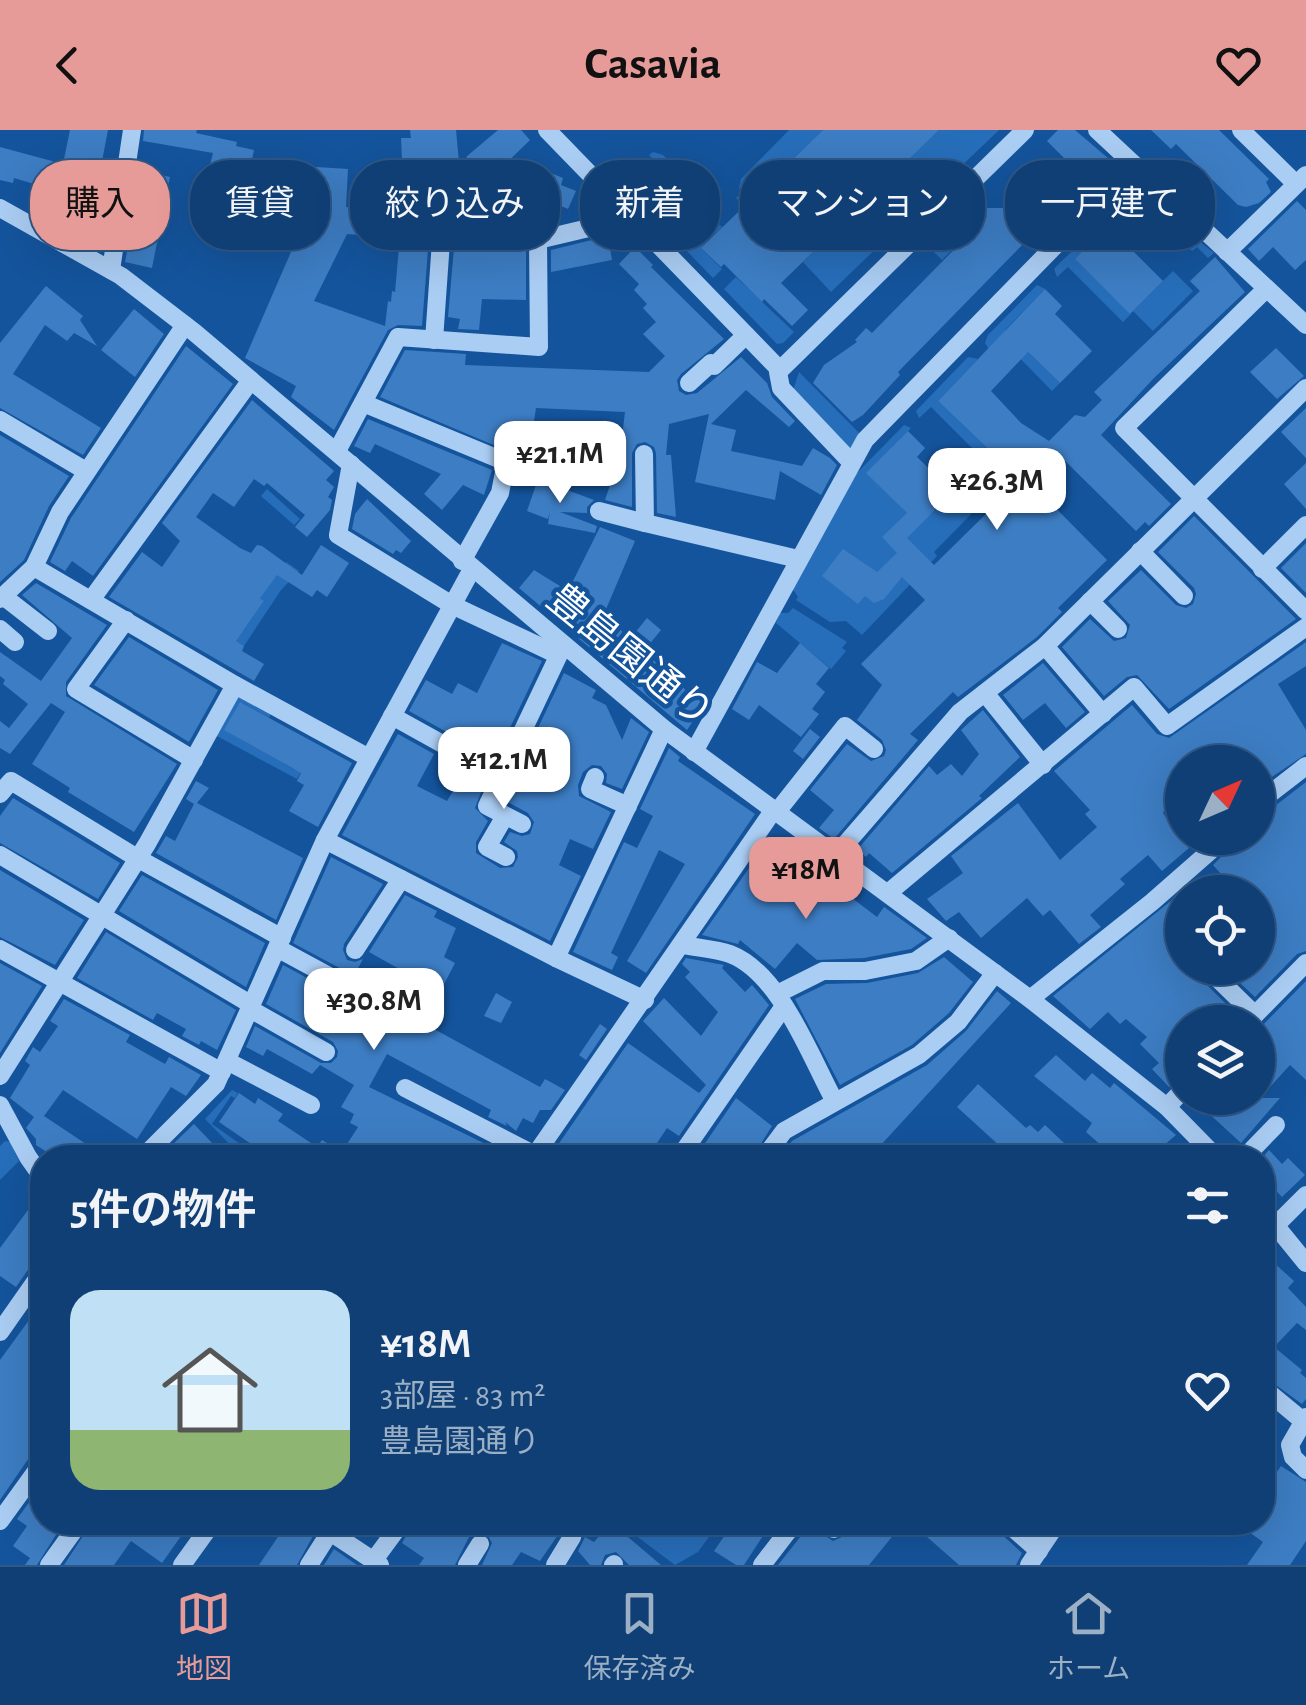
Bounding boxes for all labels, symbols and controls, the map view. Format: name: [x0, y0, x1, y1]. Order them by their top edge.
icon: back: [40, 38, 95, 93]
icon: heart: [1211, 38, 1266, 93]
text: Casavia: [585, 42, 721, 87]
chip: 購入: [30, 160, 170, 250]
chip: 賃貸: [190, 160, 330, 250]
chip: 絞り込み: [350, 160, 560, 250]
chip: 新着: [580, 160, 720, 250]
chip: マンション: [740, 160, 985, 250]
chip: 一戸建て: [1005, 160, 1215, 250]
pin: ¥21.1M: [479, 421, 641, 506]
text: ¥21.1M: [516, 437, 604, 469]
pin: ¥26.3M: [916, 448, 1078, 533]
text: ¥26.3M: [950, 464, 1044, 496]
street label: 豊島園通り: [539, 577, 721, 735]
pin: ¥12.1M: [423, 727, 585, 812]
text: ¥12.1M: [460, 743, 548, 775]
north arrow: [1165, 745, 1275, 855]
map controls: [1165, 745, 1275, 1115]
pin: ¥18M: [747, 837, 865, 922]
text: ¥18M: [771, 853, 841, 885]
button: locate: [1165, 875, 1275, 985]
pin: ¥30.8M: [293, 968, 455, 1053]
text: ¥30.8M: [326, 984, 422, 1016]
button: layers: [1165, 1005, 1275, 1115]
icon: filters: [1180, 1178, 1235, 1233]
text: 5件の物件: [70, 1190, 256, 1232]
text: ¥18M: [380, 1323, 471, 1365]
icon: home: [150, 1330, 270, 1450]
icon: heart: [1180, 1363, 1235, 1418]
text: 3部屋 · 83 m²: [380, 1380, 545, 1412]
text: 豊島園通り: [380, 1426, 540, 1458]
tab: 地図: [176, 1586, 232, 1687]
tab: 保存済み: [583, 1586, 695, 1687]
tab: ホーム: [1047, 1586, 1130, 1687]

